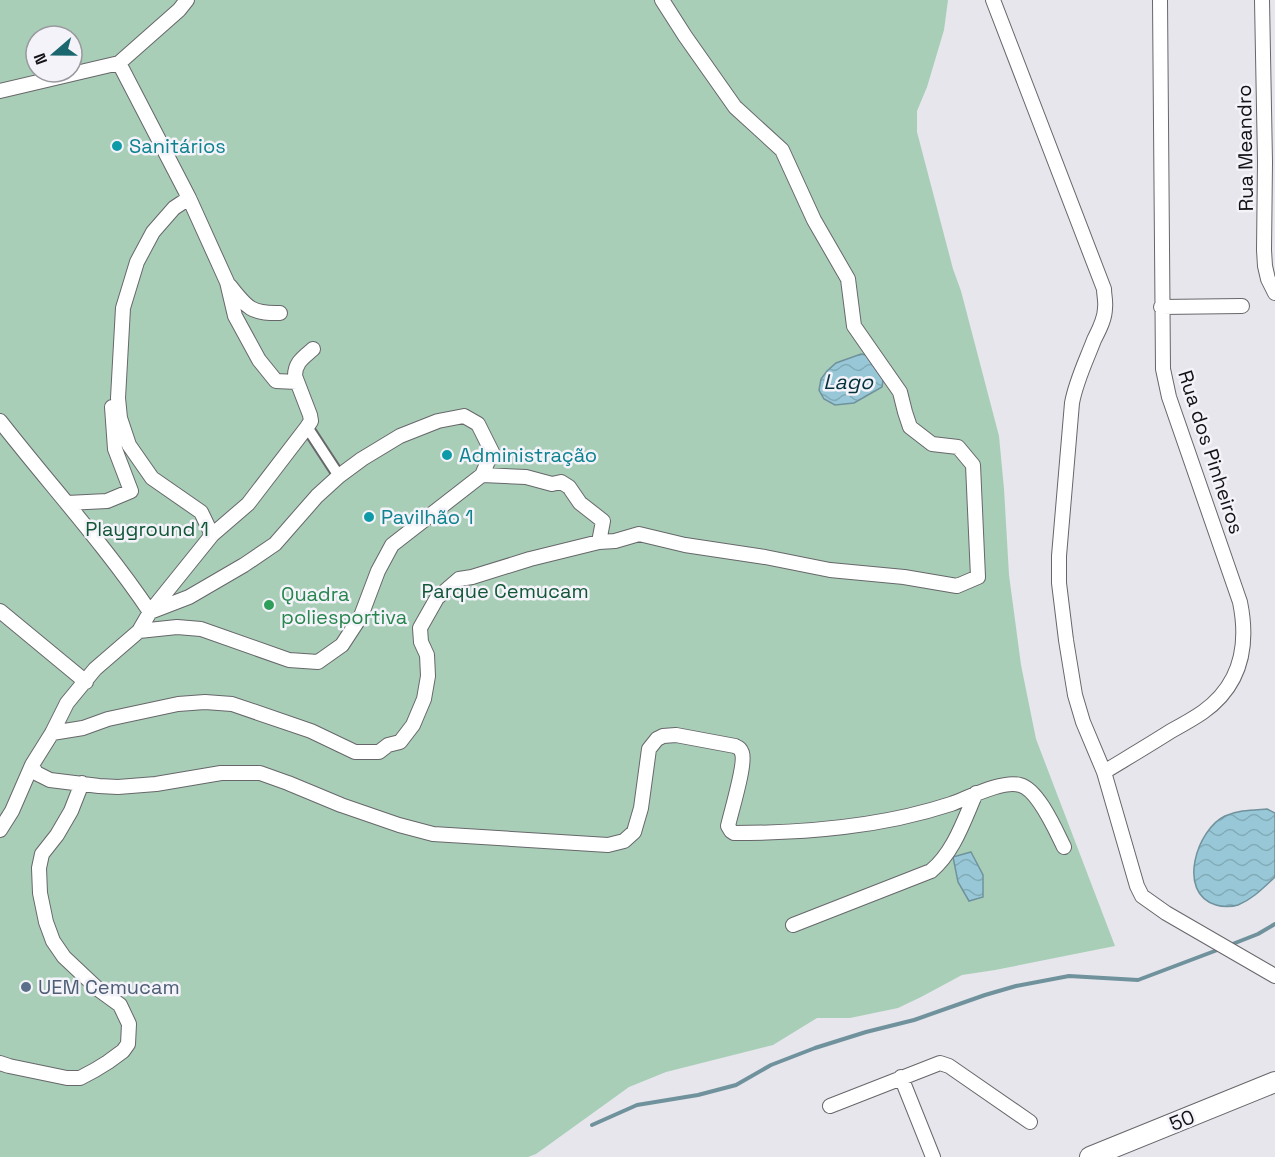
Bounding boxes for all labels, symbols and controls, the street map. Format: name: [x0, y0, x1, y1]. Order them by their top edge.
north arrow: [24, 24, 84, 84]
text: N: [29, 50, 52, 68]
street label: Rua Meandro: [1231, 84, 1259, 212]
place label: Sanitários: [129, 133, 226, 159]
marker: Sanitários: [110, 139, 124, 153]
street label: Rua dos Pinheiros: [1172, 367, 1250, 537]
water label: Lago: [823, 368, 874, 395]
place label: Administração: [459, 442, 597, 468]
marker: Administração: [440, 448, 454, 462]
place label: Pavilhão 1: [381, 504, 474, 530]
marker: Pavilhão 1: [362, 510, 376, 524]
park label: Playground 1: [85, 516, 209, 542]
park label: Parque Cemucam: [421, 578, 589, 604]
place label: Quadra poliesportiva: [281, 581, 407, 630]
marker: Quadra poliesportiva: [262, 598, 276, 612]
place label: UEM Cemucam: [38, 974, 180, 1000]
marker: UEM Cemucam: [19, 980, 33, 994]
street label: 50: [1166, 1103, 1198, 1137]

